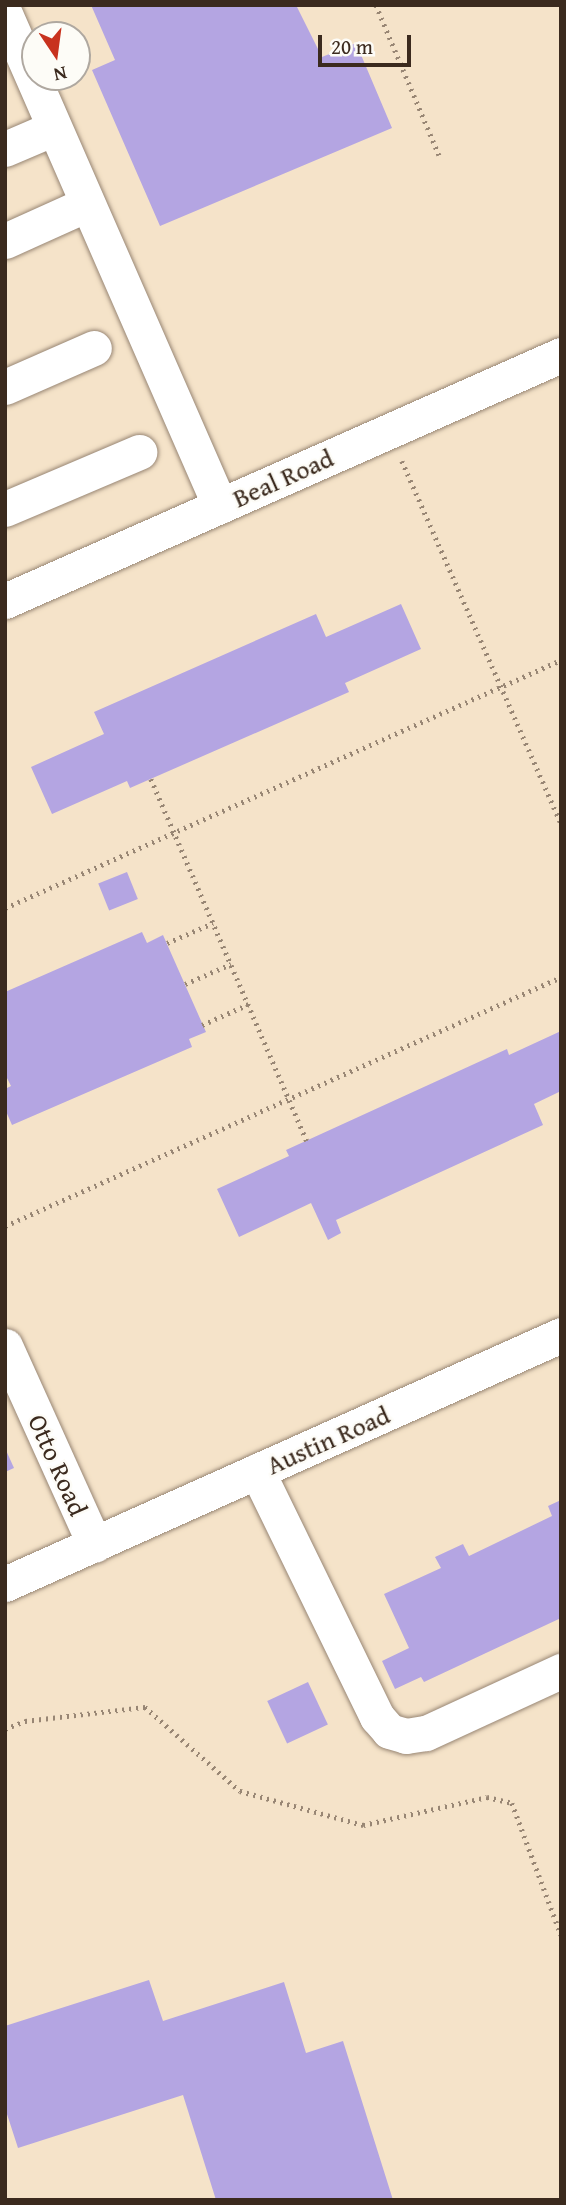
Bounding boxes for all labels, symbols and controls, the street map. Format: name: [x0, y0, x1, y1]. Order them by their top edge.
north arrow: [21, 21, 91, 91]
scale bar: [321, 21, 414, 65]
text: 20 m: [331, 31, 373, 62]
text: N: [51, 59, 70, 90]
street label: Beal Road: [228, 442, 338, 514]
street label: Austin Road: [262, 1399, 394, 1481]
street label: Otto Road: [22, 1410, 94, 1520]

